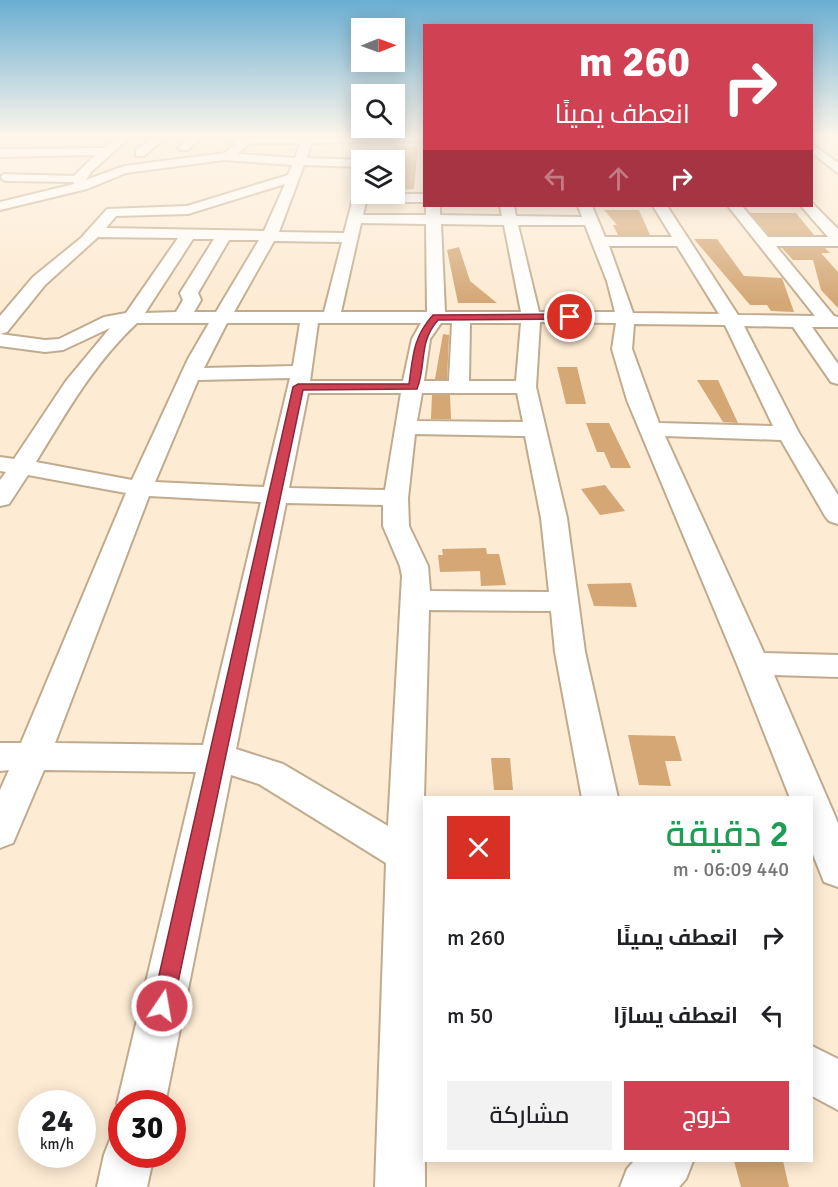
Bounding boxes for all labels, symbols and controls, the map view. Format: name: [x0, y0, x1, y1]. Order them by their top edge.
north arrow: [351, 18, 405, 72]
map controls: [351, 18, 405, 204]
text: 260 m: [579, 37, 690, 88]
icon: right: [711, 48, 789, 126]
button: search: [351, 84, 405, 138]
text: انعطف يمينًا: [554, 98, 690, 131]
button: layers: [351, 150, 405, 204]
icon: left: [539, 162, 572, 195]
icon: ahead: [602, 162, 635, 195]
icon: right: [665, 162, 698, 195]
pin: [544, 291, 595, 342]
icon: arrive: [553, 300, 586, 333]
text: 2 دقيقة: [666, 812, 789, 857]
button: close: [447, 816, 510, 879]
text: 440 m · 06:09: [673, 857, 789, 882]
icon: right: [756, 921, 789, 954]
text: 260 m: [447, 924, 505, 951]
text: انعطف يمينًا: [616, 924, 738, 951]
position arrow: [130, 974, 194, 1038]
icon: left: [756, 999, 789, 1032]
text: 50 m: [447, 1002, 493, 1029]
text: انعطف يسارًا: [613, 1002, 738, 1029]
button: مشاركة: [447, 1081, 612, 1150]
button: خروج: [624, 1081, 789, 1150]
speed limit sign: 30: [108, 1090, 186, 1168]
text: 24: [41, 1103, 73, 1140]
text: km/h: [40, 1135, 74, 1153]

